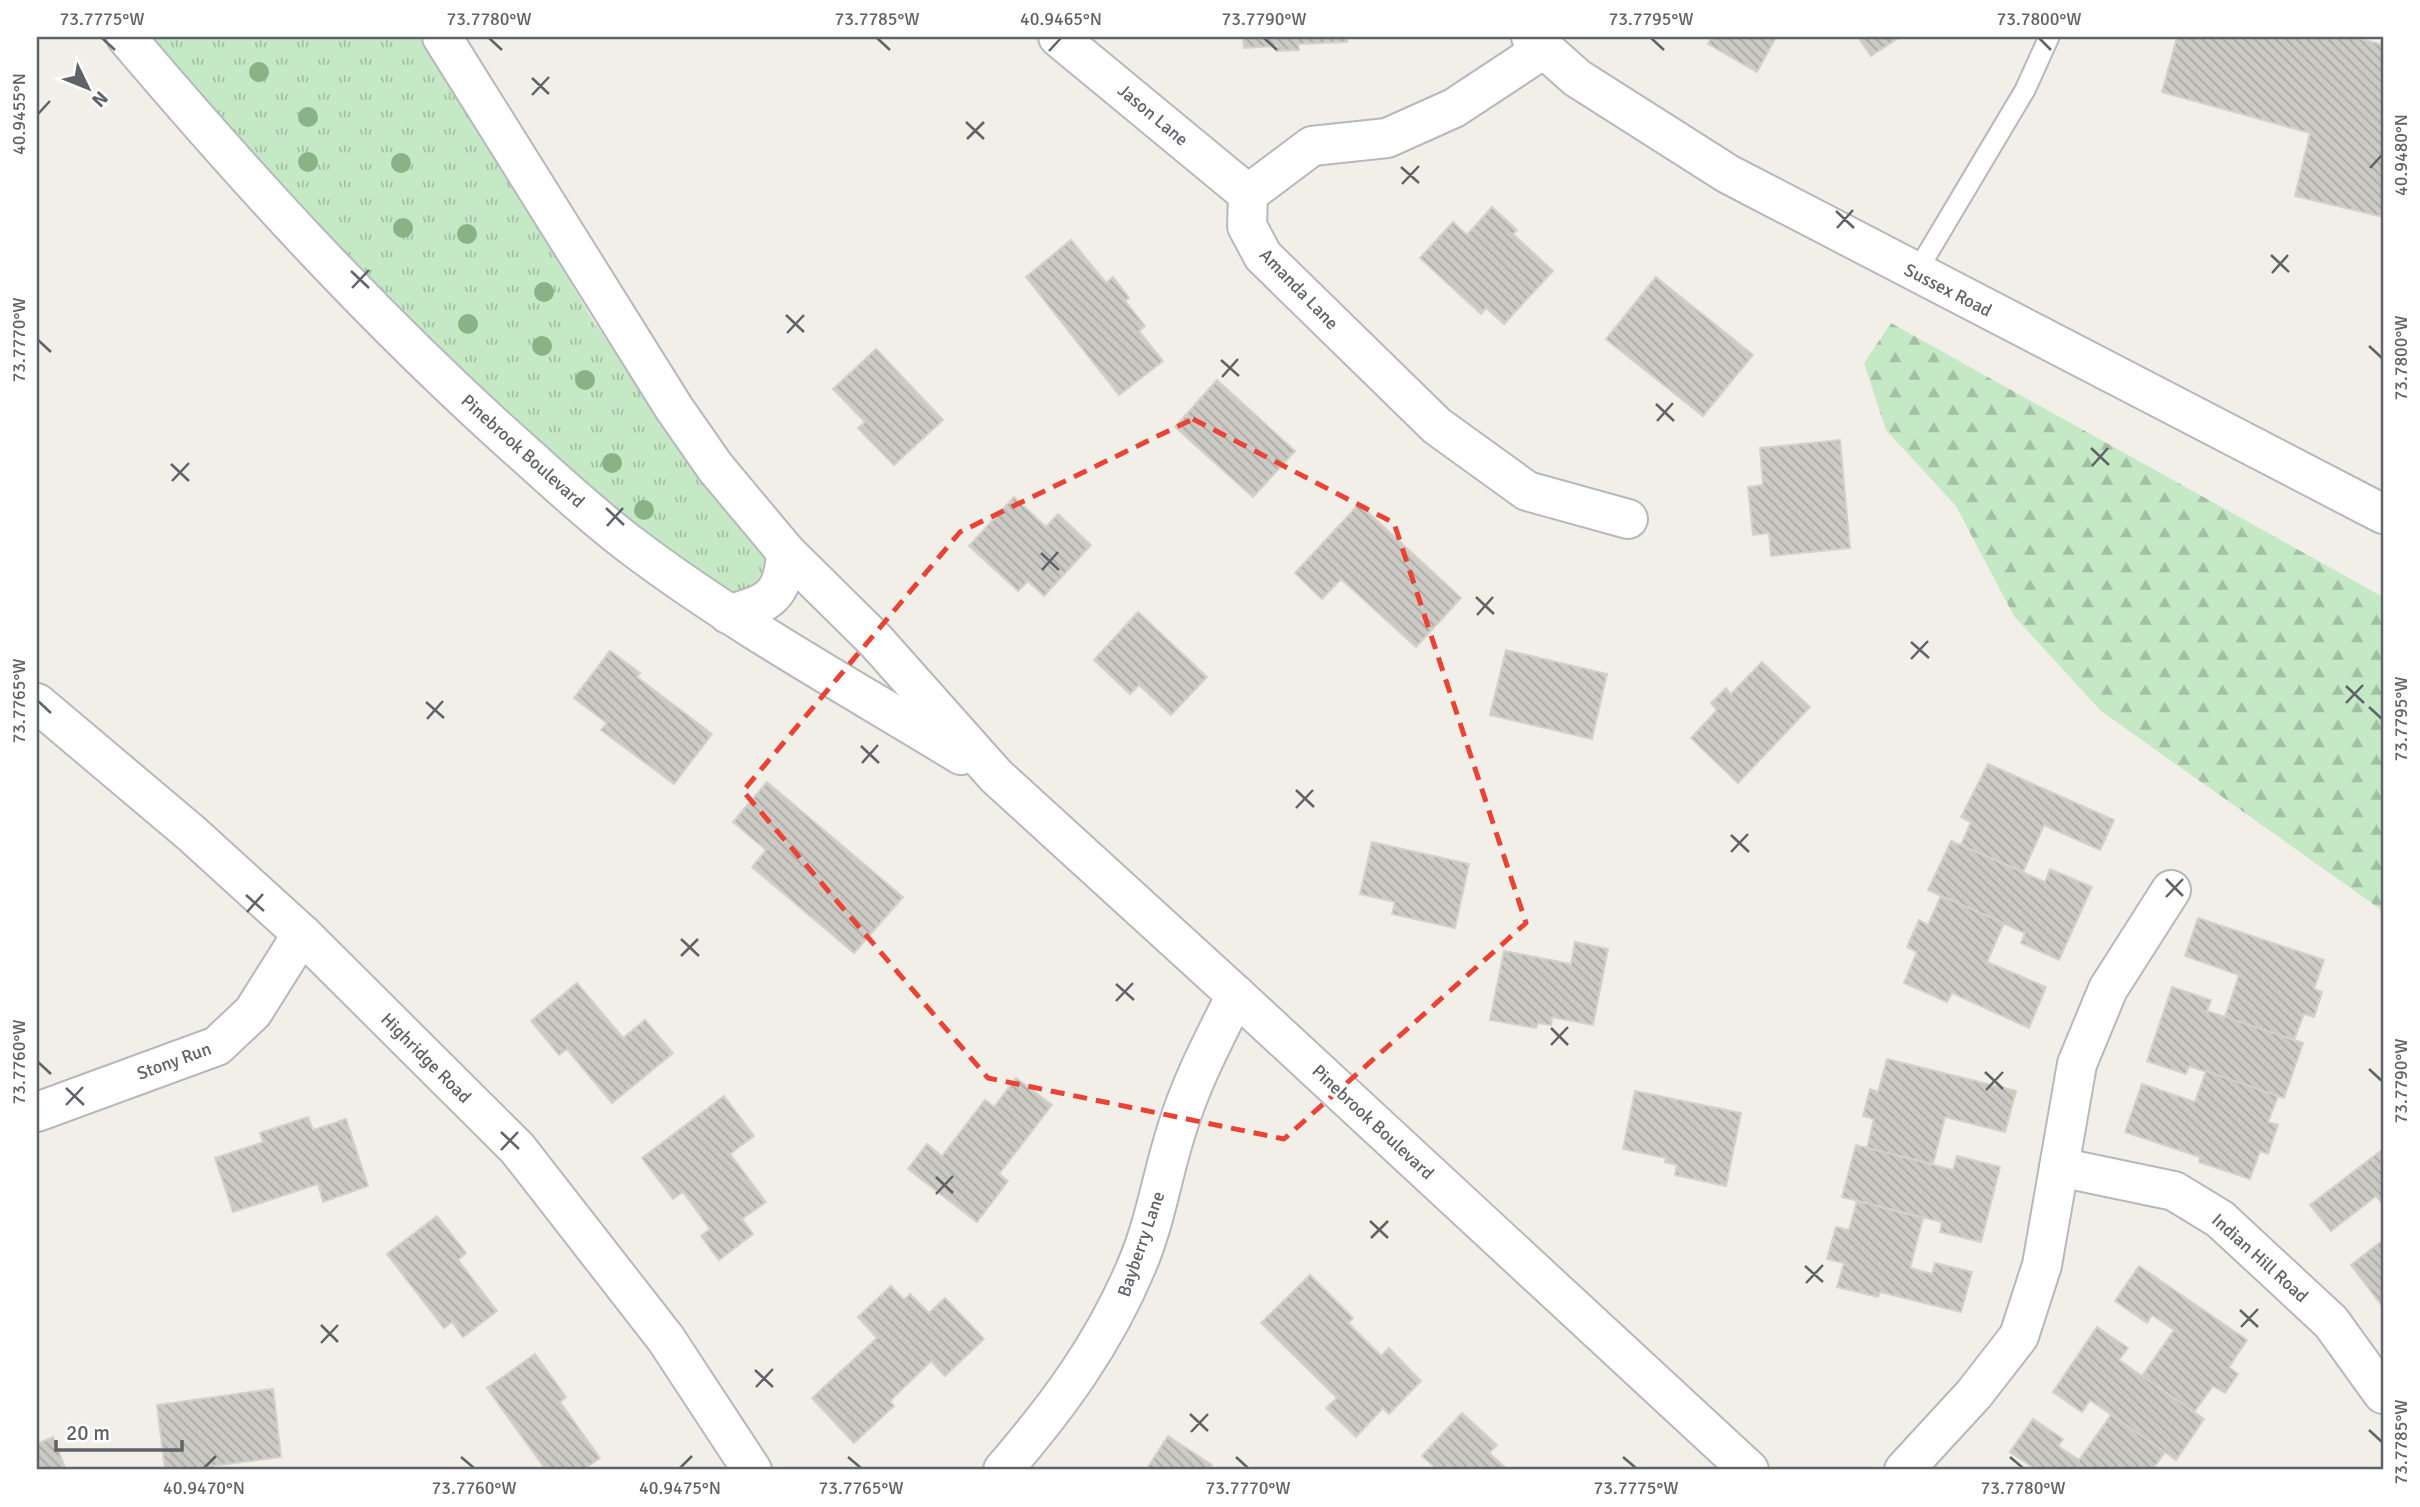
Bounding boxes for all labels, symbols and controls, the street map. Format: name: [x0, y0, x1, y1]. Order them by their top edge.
text: 73.7775°W: [59, 8, 145, 30]
text: 73.7780°W: [446, 8, 532, 30]
text: 73.7785°W: [834, 8, 920, 30]
text: 40.9465°N: [1020, 8, 1102, 30]
text: 73.7790°W: [1221, 8, 1307, 30]
text: 73.7795°W: [1608, 8, 1694, 30]
text: 73.7800°W: [1996, 8, 2082, 30]
north arrow: [52, 52, 122, 122]
text: 40.9455°N: [8, 73, 30, 155]
street label: Jason Lane: [1113, 79, 1193, 151]
text: N: [86, 86, 113, 112]
text: 40.9480°N: [2390, 114, 2412, 196]
street label: Amanda Lane: [1255, 244, 1343, 334]
street label: Sussex Road: [1901, 259, 1995, 321]
text: 73.7770°W: [8, 297, 30, 383]
text: 73.7800°W: [2390, 315, 2412, 401]
street label: Pinebrook Boulevard: [457, 390, 589, 512]
text: 73.7765°W: [8, 658, 30, 744]
text: 73.7795°W: [2390, 676, 2412, 762]
street label: Highridge Road: [376, 1008, 476, 1108]
text: 73.7760°W: [8, 1019, 30, 1105]
street label: Stony Run: [134, 1037, 214, 1085]
text: 73.7790°W: [2390, 1038, 2412, 1124]
street label: Pinebrook Boulevard: [1307, 1060, 1439, 1184]
street label: Bayberry Lane: [1113, 1188, 1169, 1300]
street label: Indian Hill Road: [2207, 1209, 2313, 1307]
text: 73.7785°W: [2390, 1399, 2412, 1485]
scale bar: [56, 1409, 182, 1453]
text: 20 m: [66, 1420, 110, 1446]
text: 40.9470°N: [163, 1477, 245, 1499]
text: 73.7760°W: [431, 1477, 517, 1499]
text: 40.9475°N: [639, 1477, 721, 1499]
text: 73.7765°W: [818, 1477, 904, 1499]
text: 73.7770°W: [1205, 1477, 1291, 1499]
text: 73.7775°W: [1593, 1477, 1679, 1499]
text: 73.7780°W: [1980, 1477, 2066, 1499]

